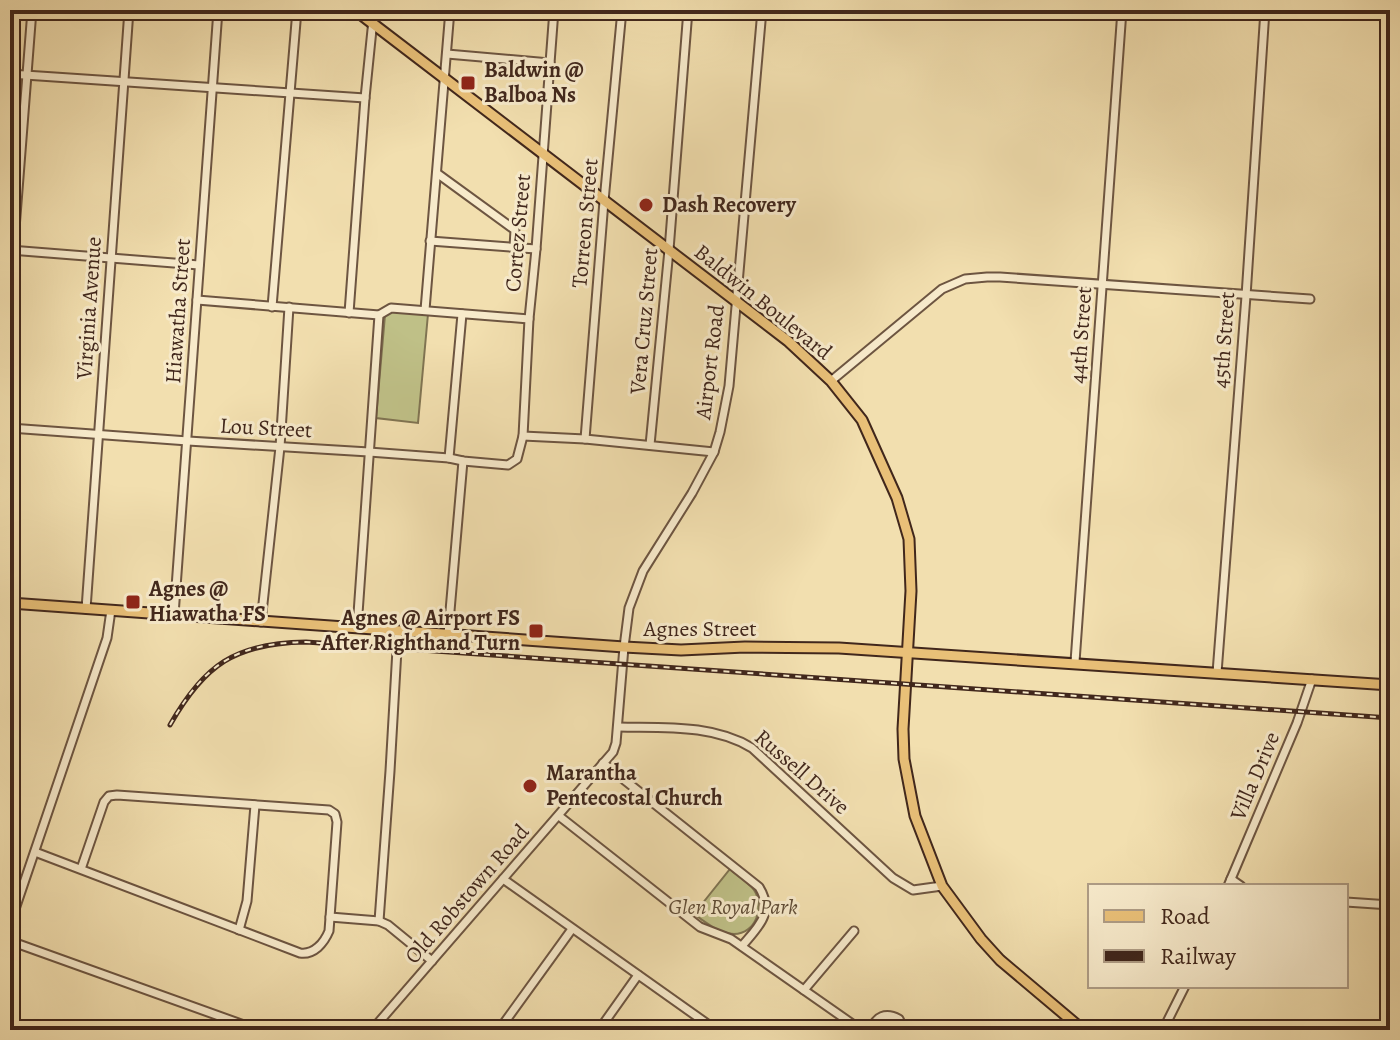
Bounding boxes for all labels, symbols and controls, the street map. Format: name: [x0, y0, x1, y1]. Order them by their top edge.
place label: Baldwin @ Balboa Ns: [484, 55, 584, 110]
marker: Baldwin @ Balboa Ns: [459, 74, 477, 92]
street label: Torreon Street: [564, 157, 606, 289]
street label: Cortez Street: [498, 173, 538, 293]
place label: Dash Recovery: [662, 190, 797, 220]
marker: Dash Recovery: [637, 196, 655, 214]
street label: Virginia Avenue: [69, 236, 109, 381]
street label: Hiawatha Street: [158, 237, 198, 385]
street label: Baldwin Boulevard: [688, 237, 838, 367]
street label: Vera Cruz Street: [623, 247, 665, 396]
street label: 44th Street: [1063, 285, 1099, 385]
street label: 45th Street: [1206, 291, 1242, 389]
street label: Airport Road: [688, 303, 732, 422]
street label: Lou Street: [219, 411, 313, 445]
place label: Agnes @ Hiawatha FS: [148, 574, 266, 629]
marker: Agnes @ Hiawatha FS: [124, 593, 142, 611]
place label: Agnes @ Airport FS After Righthand Turn: [320, 603, 520, 658]
street label: Agnes Street: [642, 614, 757, 644]
marker: Agnes @ Airport FS After Righthand Turn: [527, 622, 545, 640]
street label: Russell Drive: [748, 722, 856, 822]
street label: Villa Drive: [1223, 727, 1287, 826]
place label: Marantha Pentecostal Church: [546, 758, 723, 813]
marker: Marantha Pentecostal Church: [521, 777, 539, 795]
street label: Old Robstown Road: [398, 818, 536, 970]
legend: [1088, 884, 1348, 988]
park label: Glen Royal Park: [668, 892, 798, 922]
text: Road: [1160, 900, 1210, 932]
text: Railway: [1160, 940, 1236, 972]

